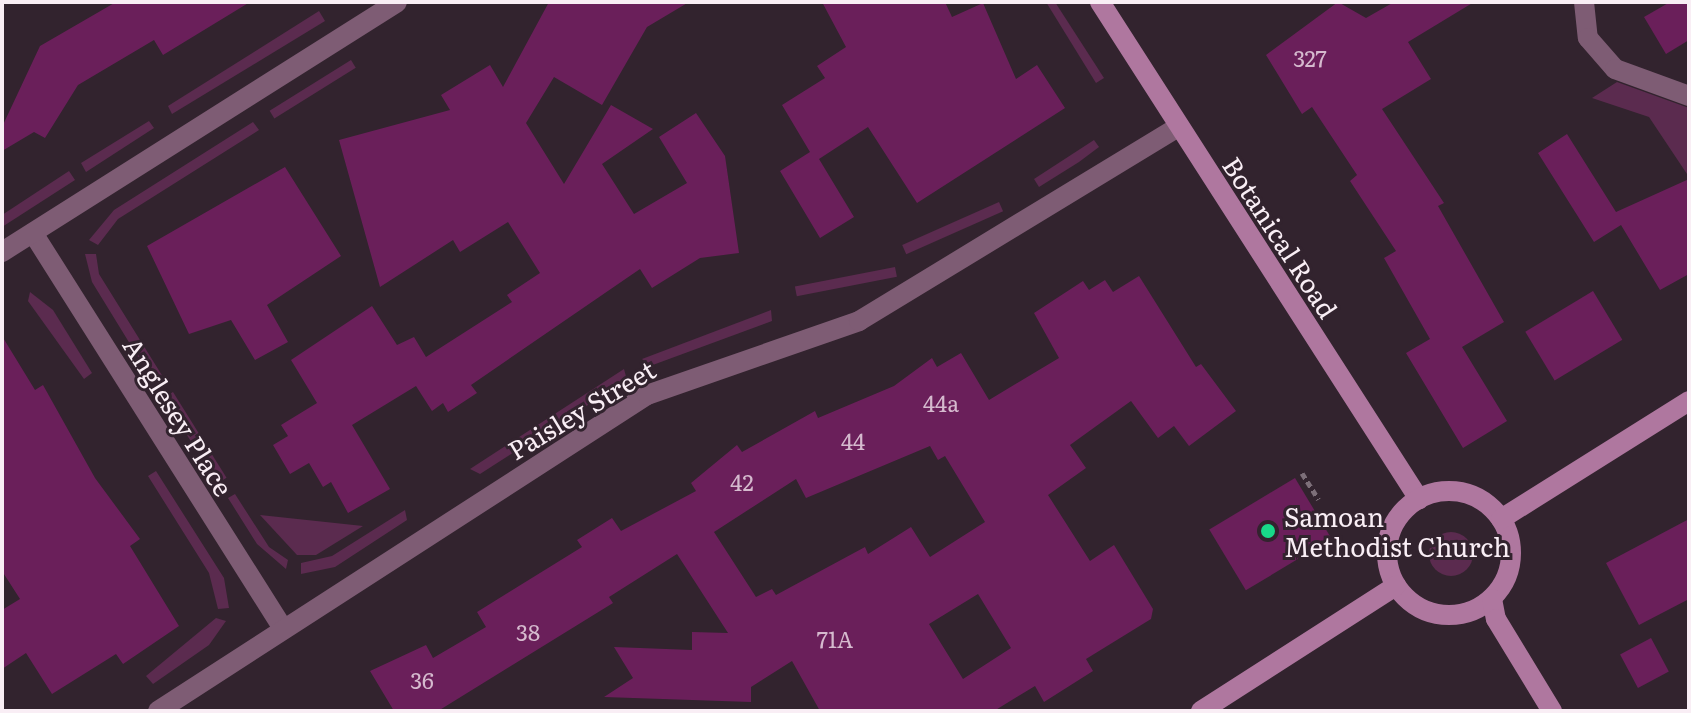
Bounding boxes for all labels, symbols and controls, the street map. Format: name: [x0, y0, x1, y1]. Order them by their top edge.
house number: 327: [1293, 45, 1327, 71]
street label: Botanical Road: [1217, 151, 1345, 323]
street label: Anglesey Place: [118, 331, 240, 501]
street label: Paisley Street: [502, 353, 660, 465]
house number: 44a: [923, 390, 959, 416]
house number: 44: [841, 428, 865, 454]
house number: 42: [730, 469, 754, 495]
place label: Samoan Methodist Church: [1284, 500, 1510, 562]
marker: Samoan Methodist Church: [1259, 522, 1277, 540]
house number: 38: [516, 619, 540, 645]
house number: 71A: [817, 626, 853, 652]
house number: 36: [410, 667, 434, 693]

